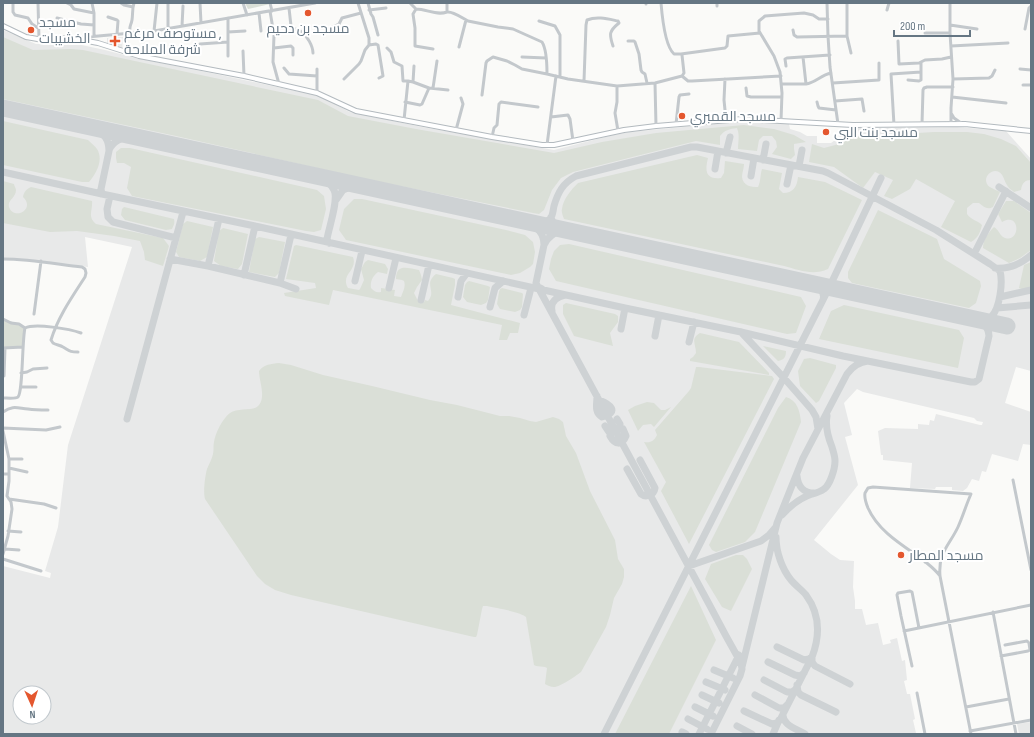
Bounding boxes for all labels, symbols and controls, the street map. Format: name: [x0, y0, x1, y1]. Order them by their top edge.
marker: مسجد بن دحيم: [303, 8, 313, 18]
scale bar: [894, 12, 970, 38]
place label: مسجد الخشيبات: [39, 14, 91, 47]
text: 200 m: [900, 19, 926, 34]
place label: مسجد بن دحيم: [267, 20, 349, 38]
marker: مسجد الخشيبات: [26, 25, 36, 35]
place label: مستوصف مرغم , شرفة الملاحة: [124, 25, 222, 58]
marker: مستوصف مرغم , شرفة الملاحة: [109, 35, 121, 47]
place label: مسجد القمبري: [690, 108, 776, 128]
marker: مسجد القمبري: [677, 111, 687, 121]
place label: مسجد بنت البي: [834, 124, 918, 144]
marker: مسجد بنت البي: [821, 127, 831, 137]
place label: مسجد المطار: [908, 547, 984, 564]
marker: مسجد المطار: [896, 550, 906, 560]
north arrow: [12, 685, 52, 725]
text: N: [29, 708, 36, 721]

